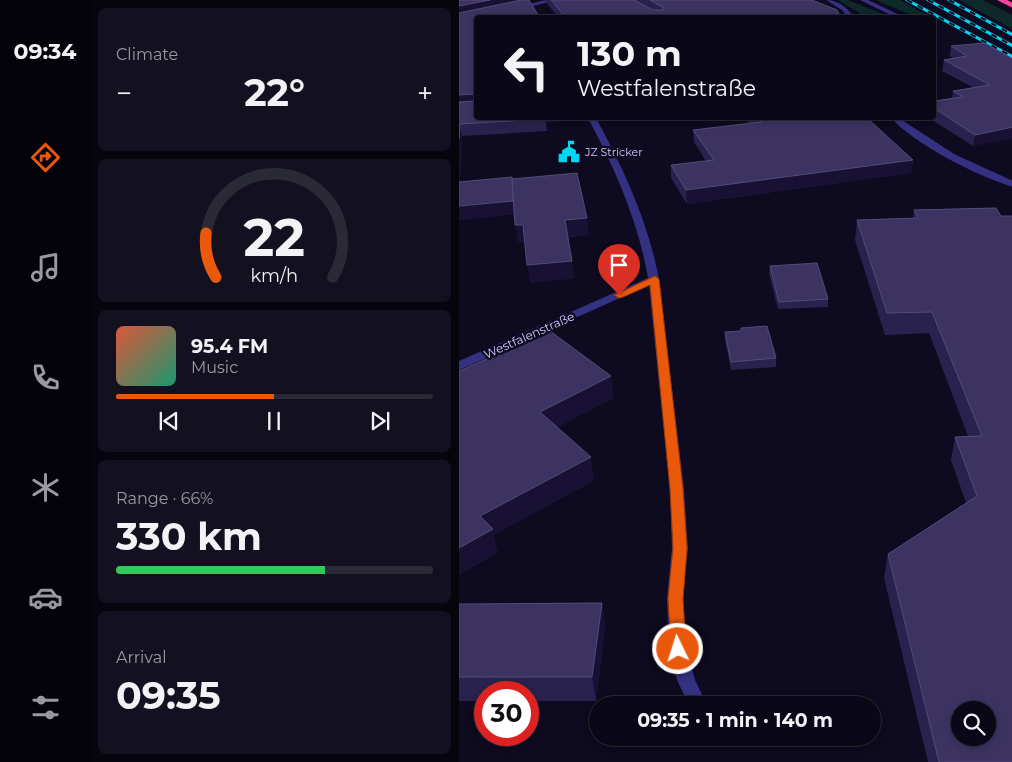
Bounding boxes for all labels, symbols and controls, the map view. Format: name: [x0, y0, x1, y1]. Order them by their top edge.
text: 130 m: [577, 32, 682, 75]
icon: left: [494, 35, 559, 100]
text: 09:34: [14, 38, 76, 65]
text: Climate: [116, 45, 178, 64]
text: 22°: [244, 69, 305, 116]
text: Westfalenstraße: [577, 75, 756, 102]
text: −: [116, 76, 132, 110]
text: +: [417, 76, 433, 110]
public building icon: JZ Stricker: [556, 139, 582, 165]
icon: directions: [28, 140, 63, 175]
place label: JZ Stricker: [584, 145, 643, 159]
text: 22: [244, 206, 305, 269]
pin: [598, 244, 640, 295]
icon: music: [28, 250, 63, 285]
icon: arrive: [605, 251, 633, 279]
text: km/h: [251, 265, 298, 286]
street label: Westfalenstraße: [481, 308, 577, 362]
text: 95.4 FM: [191, 335, 268, 358]
text: Music: [191, 358, 238, 377]
icon: phone: [28, 360, 63, 395]
icon: previous: [155, 407, 183, 435]
icon: pause: [260, 407, 288, 435]
icon: next: [366, 407, 394, 435]
icon: climate: [28, 470, 63, 505]
text: Range · 66%: [116, 489, 213, 508]
text: 330 km: [116, 513, 262, 560]
icon: car: [28, 580, 63, 615]
position arrow: [651, 622, 703, 674]
text: Arrival: [116, 648, 166, 667]
text: 09:35: [116, 672, 221, 719]
speed limit sign: 30: [474, 681, 539, 746]
icon: filters: [28, 690, 63, 725]
map controls: [951, 701, 996, 746]
button: search: [951, 701, 996, 746]
text: 09:35 · 1 min · 140 m: [637, 709, 833, 732]

